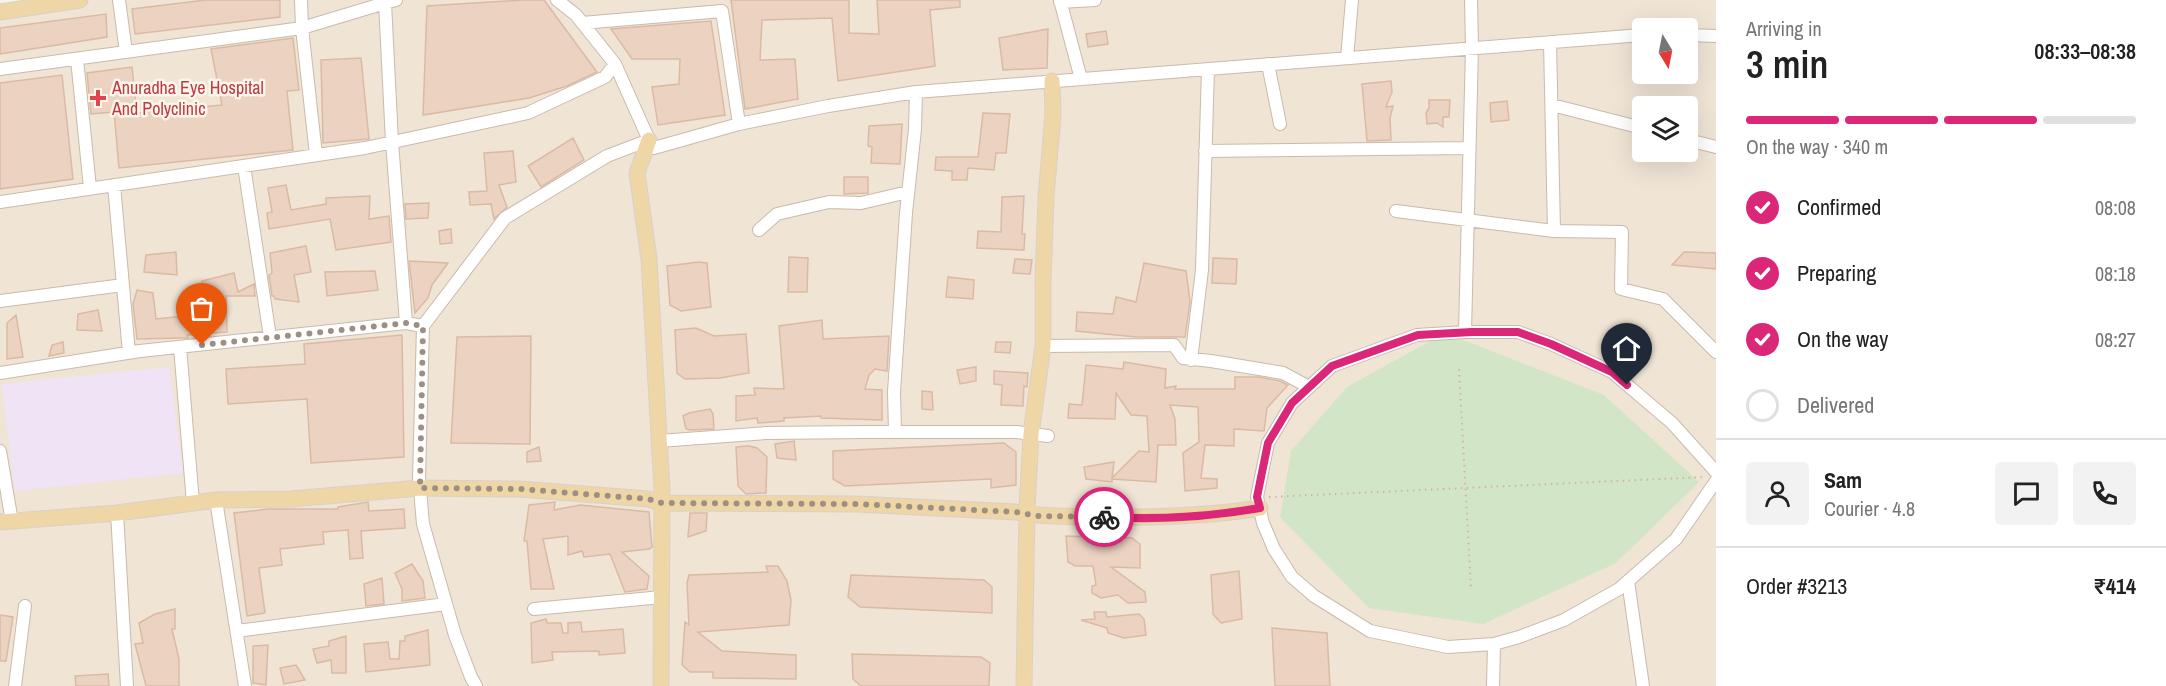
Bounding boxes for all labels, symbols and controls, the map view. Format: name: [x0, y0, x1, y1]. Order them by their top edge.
text: Arriving in: [1746, 15, 1822, 42]
north arrow: [1632, 18, 1698, 84]
map controls: [1632, 18, 1698, 162]
text: 08:33–08:38: [2034, 36, 2136, 66]
text: 3 min: [1746, 38, 1828, 90]
place label: Anuradha Eye Hospital And Polyclinic: [111, 75, 264, 121]
marker: Anuradha Eye Hospital And Polyclinic: [89, 89, 107, 107]
button: layers: [1632, 96, 1698, 162]
text: On the way · 340 m: [1746, 133, 1888, 160]
icon: check: [1746, 191, 1779, 224]
text: Confirmed: [1797, 192, 1881, 222]
text: 08:08: [2095, 194, 2136, 221]
icon: check: [1746, 257, 1779, 290]
text: Preparing: [1797, 258, 1876, 288]
text: 08:18: [2095, 260, 2136, 287]
pin: [176, 283, 227, 345]
icon: bag: [185, 292, 218, 325]
pin: [1601, 323, 1652, 385]
icon: check: [1746, 323, 1779, 356]
text: On the way: [1797, 324, 1888, 354]
text: 08:27: [2095, 326, 2136, 353]
icon: home: [1610, 332, 1643, 365]
text: Delivered: [1797, 390, 1874, 420]
button: person: [1746, 462, 1809, 525]
button: chat: [1995, 462, 2058, 525]
button: phone: [2073, 462, 2136, 525]
text: Sam: [1824, 465, 1862, 495]
courier: [1074, 487, 1134, 547]
text: Courier · 4.8: [1824, 495, 1915, 522]
icon: bike: [1088, 501, 1121, 534]
text: Order #3213: [1746, 571, 1847, 601]
text: ₹414: [2093, 571, 2136, 601]

